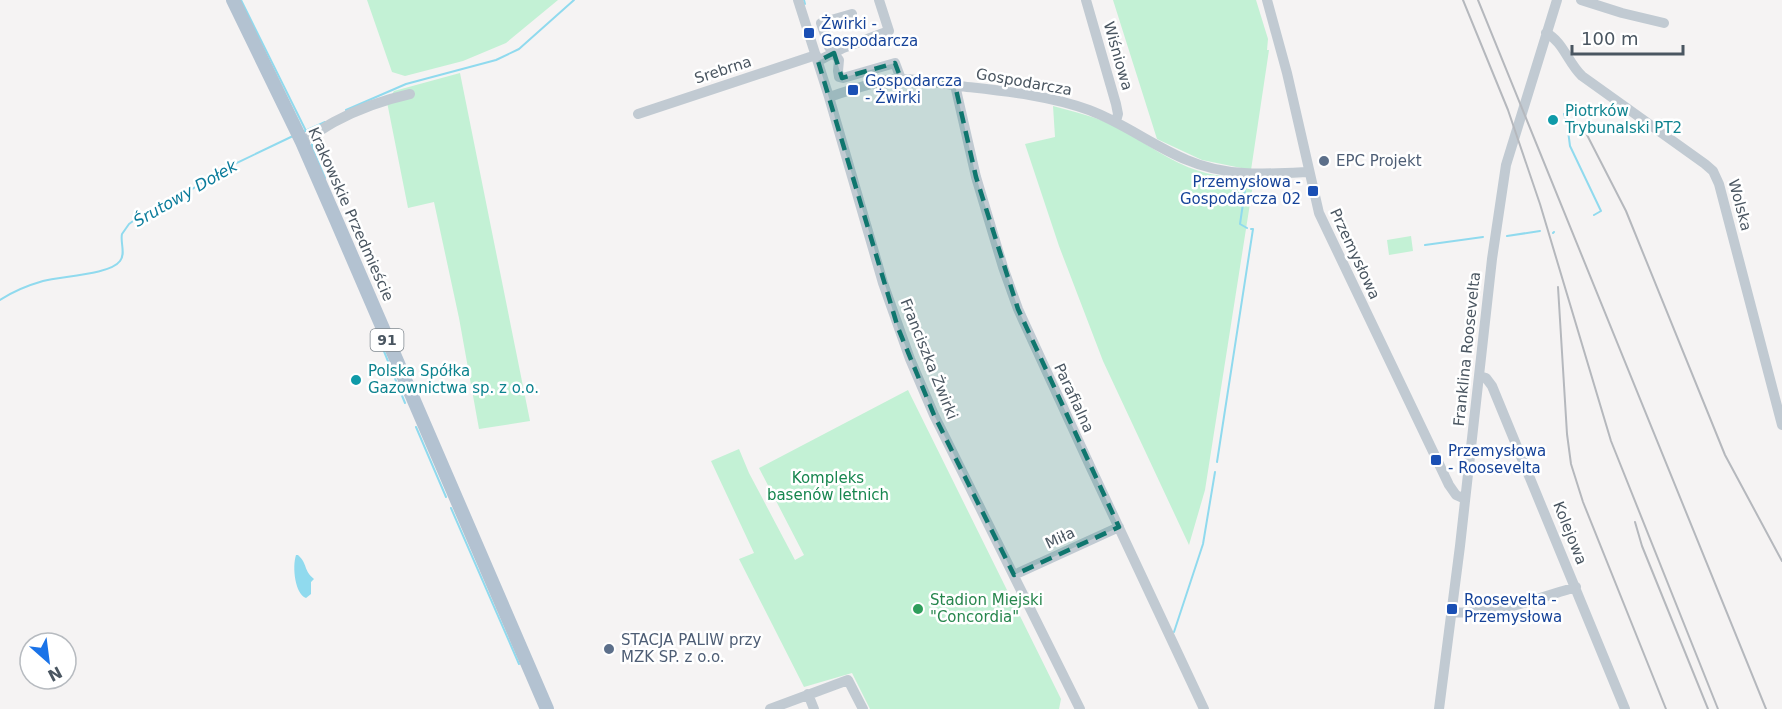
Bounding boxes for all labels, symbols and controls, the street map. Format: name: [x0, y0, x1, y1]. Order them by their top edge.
place label: Żwirki - Gospodarcza: [821, 14, 918, 50]
scale bar: [1572, 18, 1683, 56]
street label: Wiśniowa: [1100, 19, 1136, 93]
marker: Żwirki - Gospodarcza: [802, 26, 816, 40]
text: 100 m: [1581, 28, 1639, 49]
street label: Srebrna: [692, 52, 754, 88]
street label: Gospodarcza: [975, 65, 1073, 99]
place label: Gospodarcza - Żwirki: [865, 72, 962, 107]
marker: Gospodarcza - Żwirki: [846, 83, 860, 97]
place label: Piotrków Trybunalski PT2: [1564, 102, 1682, 137]
marker: Piotrków Trybunalski PT2: [1546, 113, 1560, 127]
street label: Krakowskie Przedmieście: [304, 124, 398, 304]
place label: EPC Projekt: [1336, 152, 1422, 170]
marker: EPC Projekt: [1317, 154, 1331, 168]
water label: Śrutowy Dołek: [130, 156, 241, 231]
place label: Przemysłowa - Gospodarcza 02: [1180, 173, 1301, 208]
street label: Wolska: [1724, 177, 1756, 233]
marker: Przemysłowa - Gospodarcza 02: [1306, 184, 1320, 198]
street label: Przemysłowa: [1326, 206, 1384, 302]
street label: Franklina Roosevelta: [1450, 271, 1484, 427]
street label: Franciszka Żwirki: [897, 296, 962, 422]
road number: 91: [370, 329, 404, 351]
street label: Parafialna: [1050, 360, 1098, 436]
place label: Polska Spółka Gazownictwa sp. z o.o.: [368, 362, 539, 397]
marker: Polska Spółka Gazownictwa sp. z o.o.: [349, 373, 363, 387]
place label: Przemysłowa - Roosevelta: [1448, 442, 1546, 477]
marker: Przemysłowa - Roosevelta: [1429, 453, 1443, 467]
park label: Kompleks basenów letnich: [767, 469, 889, 504]
street label: Kolejowa: [1549, 499, 1591, 567]
street label: Miła: [1042, 523, 1078, 553]
place label: Stadion Miejski "Concordia": [930, 591, 1043, 626]
place label: Roosevelta - Przemysłowa: [1464, 591, 1562, 626]
marker: Stadion Miejski "Concordia": [911, 602, 925, 616]
marker: Roosevelta - Przemysłowa: [1445, 602, 1459, 616]
north arrow: [18, 631, 78, 691]
place label: STACJA PALIW przy MZK SP. z o.o.: [621, 631, 761, 666]
marker: STACJA PALIW przy MZK SP. z o.o.: [602, 642, 616, 656]
text: N: [44, 662, 65, 685]

